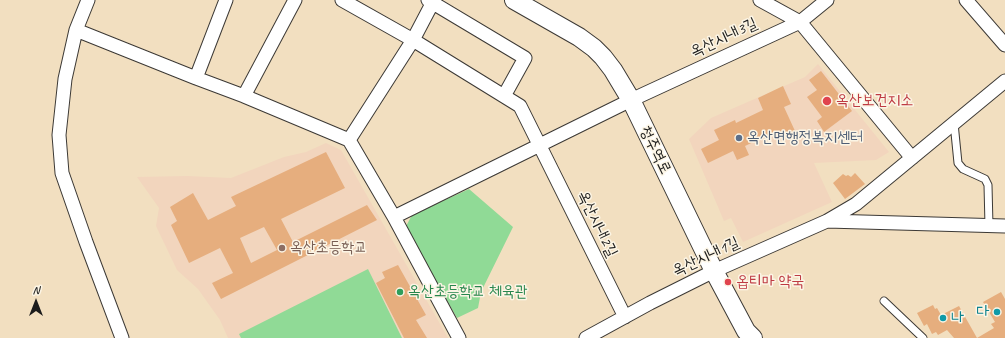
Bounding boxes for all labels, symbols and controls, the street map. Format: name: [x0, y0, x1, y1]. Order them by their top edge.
street label: 옥산시내3길: [688, 14, 760, 62]
place label: 옥산보건지소: [836, 91, 913, 111]
marker: 옥산보건지소: [821, 95, 833, 107]
street label: 청주역로: [635, 123, 675, 177]
place label: 옥산면행정복지센터: [747, 128, 863, 148]
marker: 옥산면행정복지센터: [734, 133, 744, 143]
street label: 옥산시내2길: [573, 188, 621, 260]
street label: 옥산시내1길: [670, 233, 742, 281]
place label: 옥산초등학교: [290, 238, 367, 258]
marker: 옥산초등학교: [277, 243, 287, 253]
place label: 옵티마 약국: [736, 272, 804, 292]
marker: 옵티마 약국: [723, 277, 733, 287]
north arrow: [16, 282, 56, 322]
place label: 옥산초등학교 체육관: [408, 282, 528, 302]
text: N: [33, 283, 39, 297]
marker: 옥산초등학교 체육관: [395, 287, 405, 297]
place label: 다: [976, 302, 989, 322]
marker: 다: [992, 307, 1002, 317]
place label: 나: [951, 308, 964, 328]
marker: 나: [938, 313, 948, 323]

